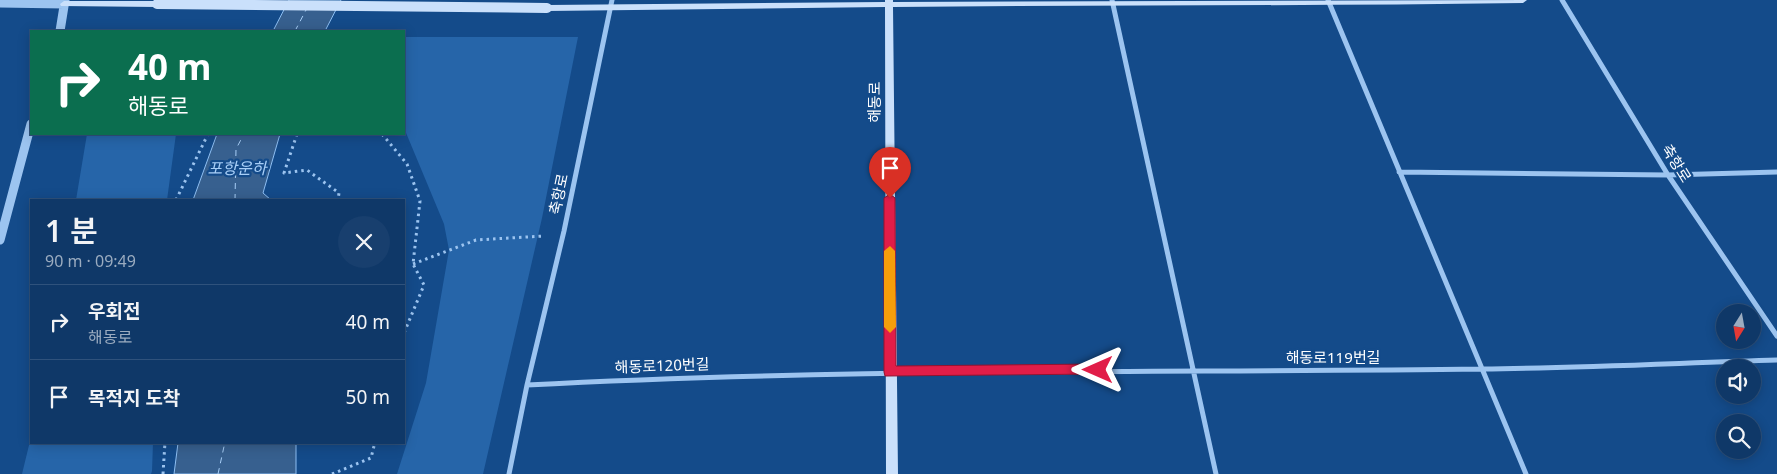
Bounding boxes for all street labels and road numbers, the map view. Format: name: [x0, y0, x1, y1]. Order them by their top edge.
street label: 해동로: [864, 81, 884, 123]
street label: 축항로: [1658, 140, 1696, 186]
street label: 축항로: [544, 172, 572, 216]
street label: 해동로119번길: [1286, 347, 1380, 367]
street label: 해동로120번길: [614, 353, 710, 377]

